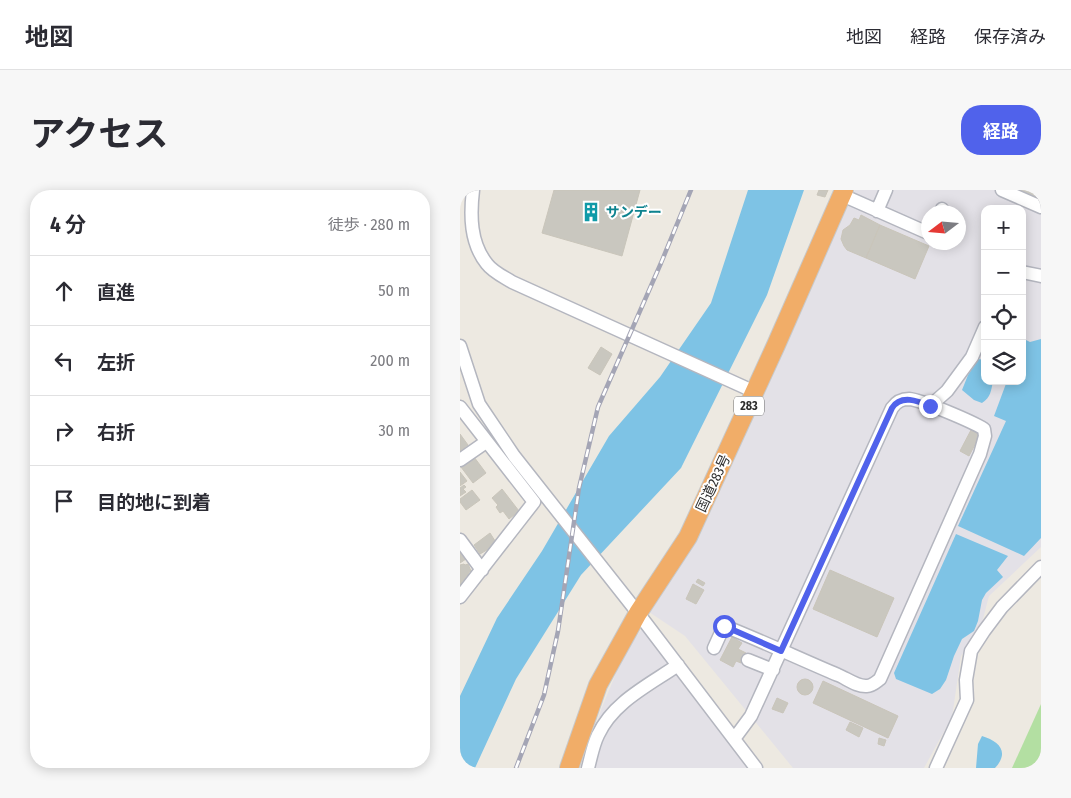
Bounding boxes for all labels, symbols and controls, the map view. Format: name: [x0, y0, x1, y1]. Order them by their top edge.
text: 地図: [25, 23, 73, 51]
text: 地図: [846, 26, 882, 48]
text: 経路: [910, 26, 946, 48]
text: 保存済み: [974, 26, 1046, 48]
button: 経路: [961, 105, 1041, 155]
text: アクセス: [30, 113, 168, 155]
building icon: サンデー: [580, 201, 602, 223]
place label: サンデー: [606, 204, 662, 221]
north arrow: [921, 205, 966, 250]
map controls: [981, 205, 1026, 385]
button: +: [981, 205, 1026, 250]
text: 4 分: [50, 212, 86, 238]
text: 徒歩 · 280 m: [328, 215, 410, 234]
button: −: [981, 250, 1026, 295]
icon: ahead: [50, 277, 78, 305]
text: 直進: [97, 281, 135, 304]
text: 50 m: [378, 281, 410, 300]
button: locate: [981, 295, 1026, 340]
button: layers: [981, 340, 1026, 385]
icon: left: [50, 347, 78, 375]
text: 左折: [97, 351, 135, 374]
text: 200 m: [370, 351, 410, 370]
route end: [919, 395, 942, 418]
road number: 283: [734, 397, 764, 416]
icon: right: [50, 417, 78, 445]
text: 右折: [97, 421, 135, 444]
text: 30 m: [378, 421, 410, 440]
street label: 国道283号: [693, 452, 734, 515]
icon: arrive: [50, 487, 78, 515]
text: 目的地に到着: [97, 491, 211, 514]
route start: [713, 615, 736, 638]

